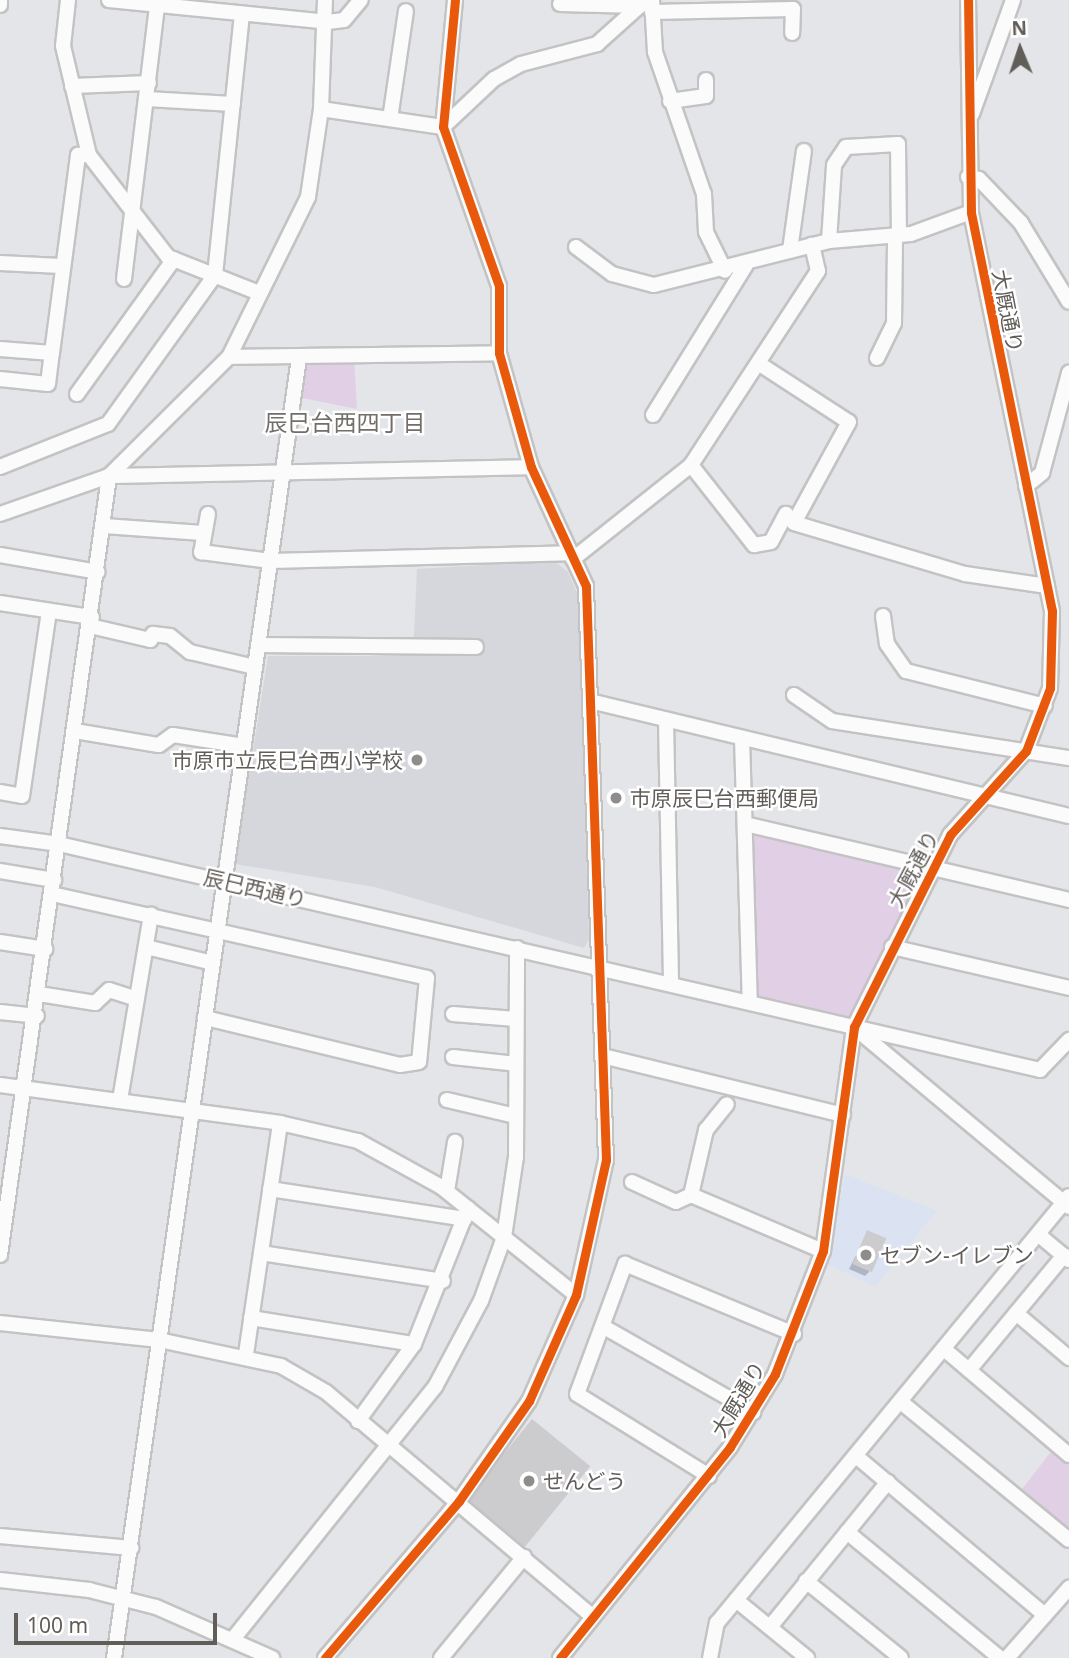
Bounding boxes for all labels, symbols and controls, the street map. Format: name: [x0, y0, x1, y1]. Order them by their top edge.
north arrow: [985, 14, 1055, 84]
text: N: [1011, 15, 1027, 41]
street label: 大厩通り: [988, 267, 1028, 355]
district label: 辰巳台西四丁目: [265, 408, 425, 436]
place label: 市原市立辰巳台西小学校: [172, 747, 403, 773]
marker: 市原市立辰巳台西小学校: [409, 752, 425, 768]
place label: 市原辰巳台西郵便局: [630, 785, 819, 811]
marker: 市原辰巳台西郵便局: [608, 790, 624, 806]
street label: 大厩通り: [882, 826, 944, 912]
street label: 辰巳西通り: [201, 864, 309, 912]
place label: セブン-イレブン: [880, 1242, 1034, 1268]
marker: セブン-イレブン: [858, 1247, 874, 1263]
street label: 大厩通り: [706, 1357, 770, 1441]
place label: せんどう: [543, 1468, 627, 1494]
marker: せんどう: [521, 1473, 537, 1489]
scale bar: [18, 1598, 220, 1642]
text: 100 m: [27, 1611, 88, 1639]

